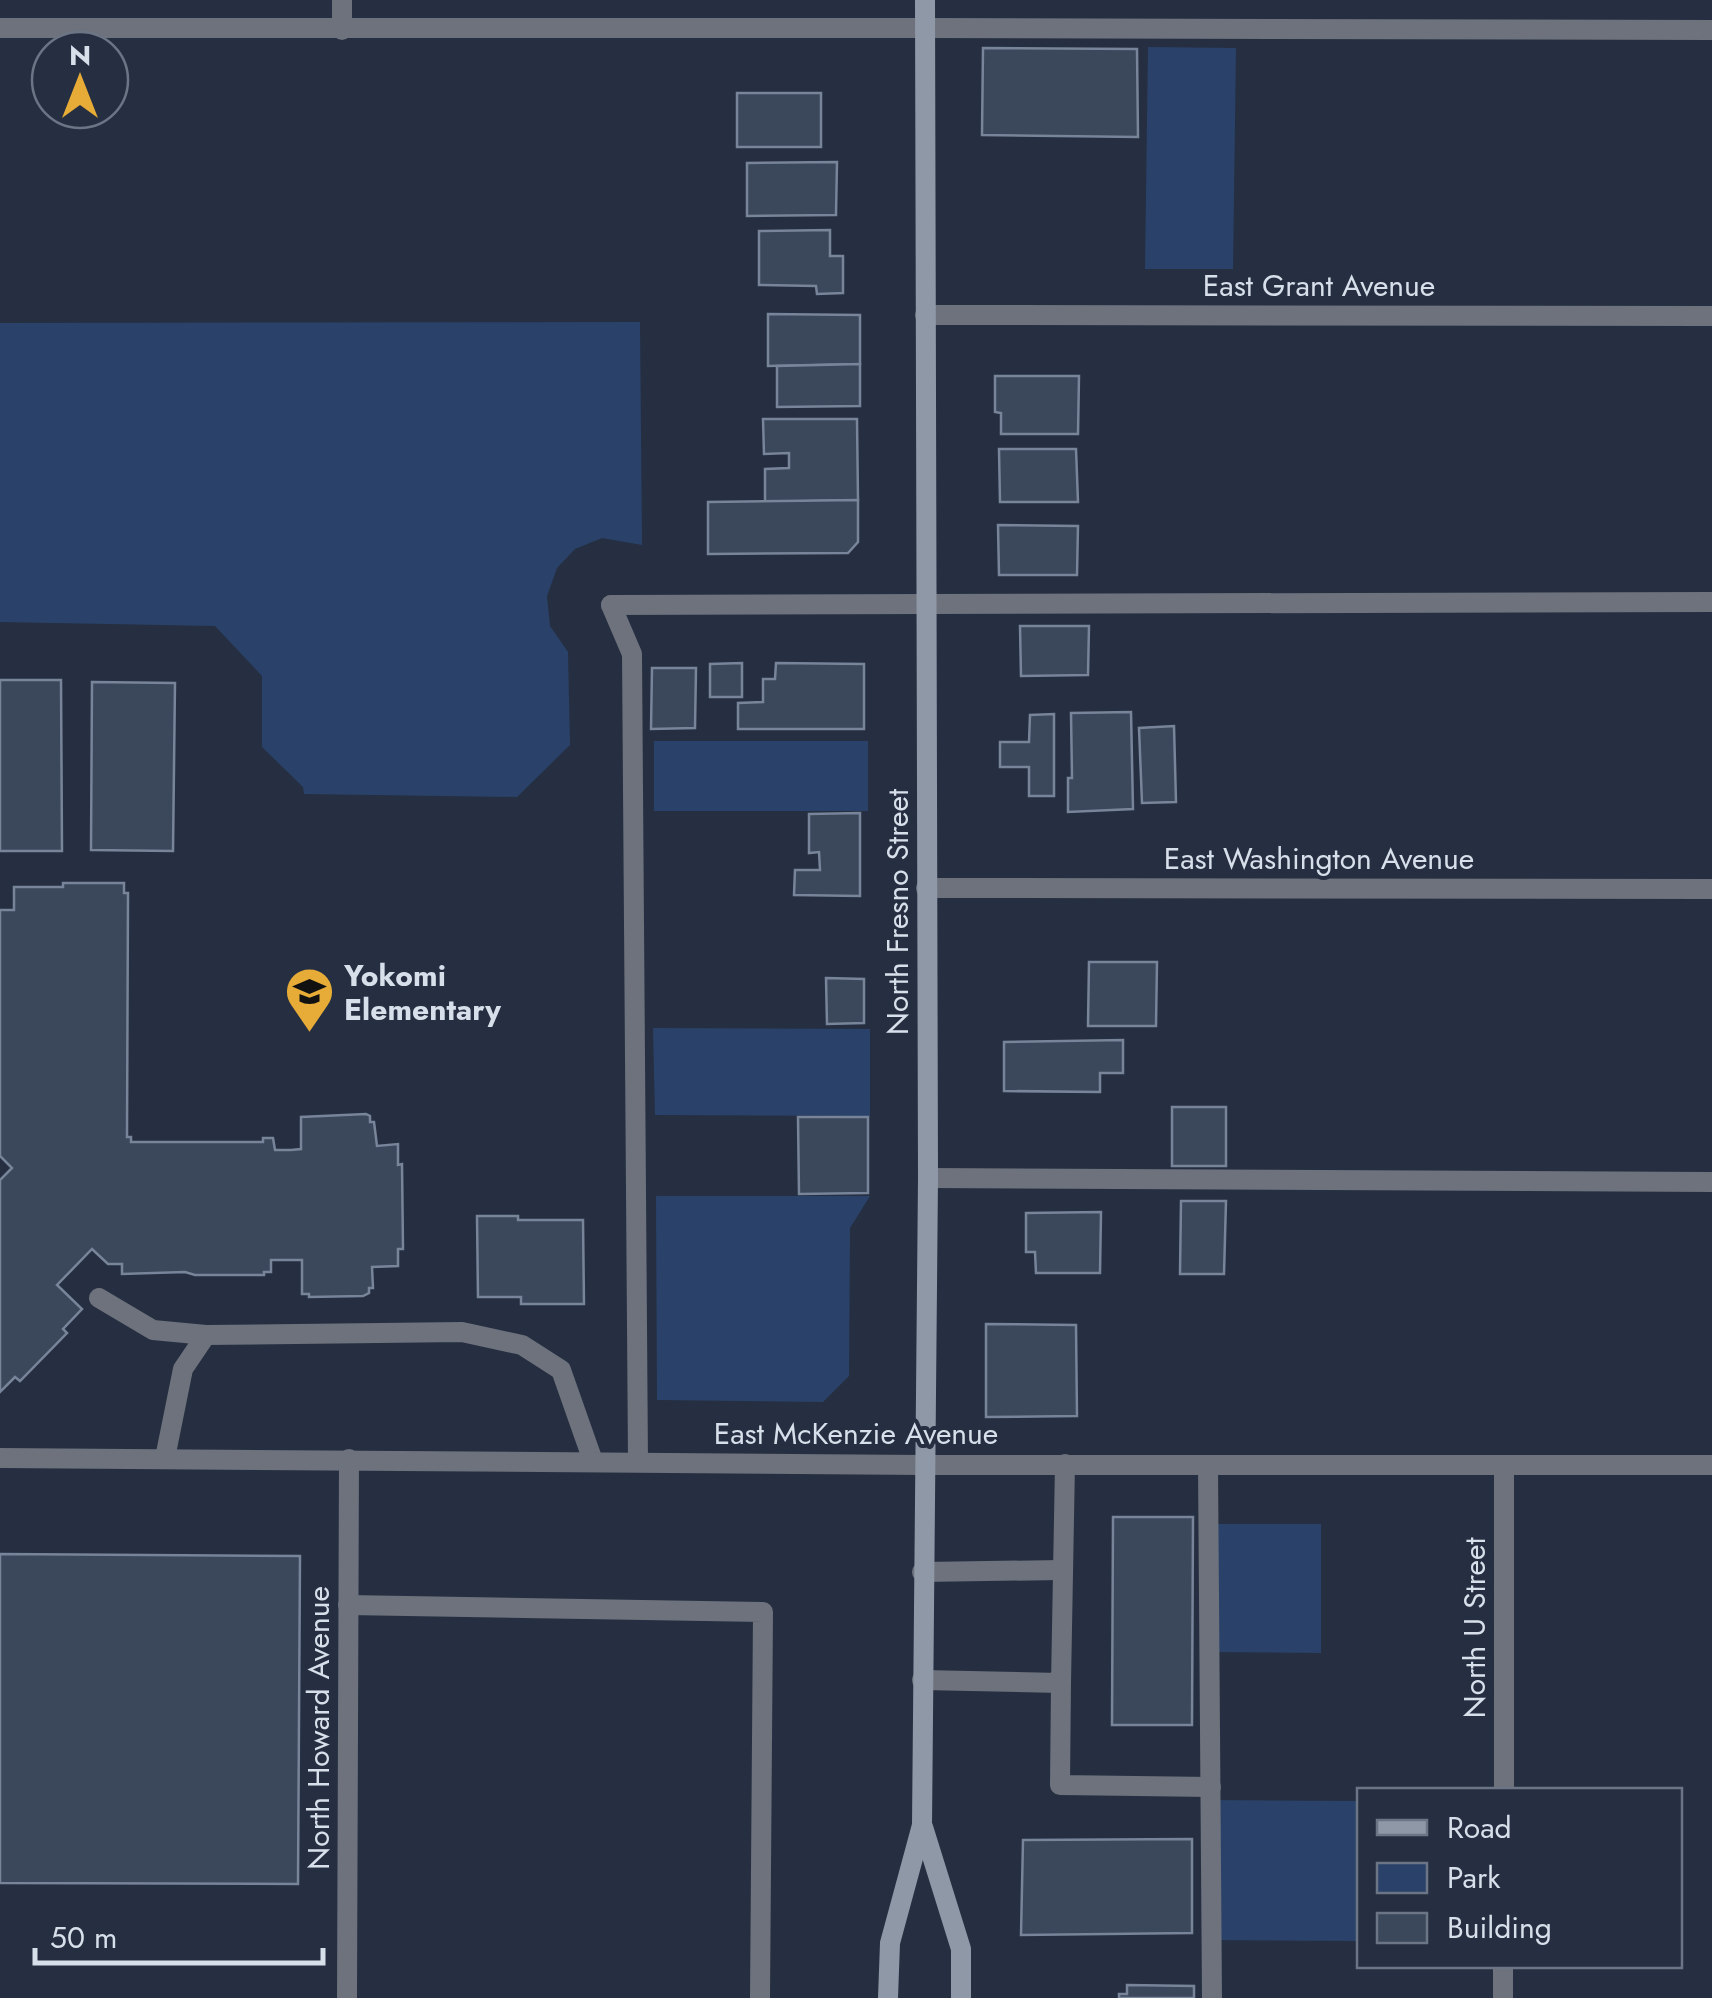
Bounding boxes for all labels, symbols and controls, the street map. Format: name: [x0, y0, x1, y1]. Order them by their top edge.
north arrow: [30, 30, 130, 130]
text: N: [69, 35, 91, 76]
street label: East Grant Avenue: [1203, 264, 1435, 307]
street label: North Fresno Street: [876, 788, 919, 1035]
street label: East Washington Avenue: [1164, 837, 1474, 880]
place label: Yokomi Elementary: [343, 954, 501, 1031]
school or university icon: Yokomi Elementary: [283, 966, 335, 1034]
street label: East McKenzie Avenue: [714, 1412, 998, 1455]
street label: North U Street: [1453, 1537, 1496, 1719]
street label: North Howard Avenue: [297, 1586, 340, 1870]
legend: [1357, 1788, 1682, 1968]
text: Road: [1447, 1806, 1512, 1849]
text: Park: [1447, 1856, 1501, 1899]
scale bar: [35, 1903, 322, 1965]
text: Building: [1447, 1906, 1552, 1949]
text: 50 m: [50, 1916, 117, 1959]

